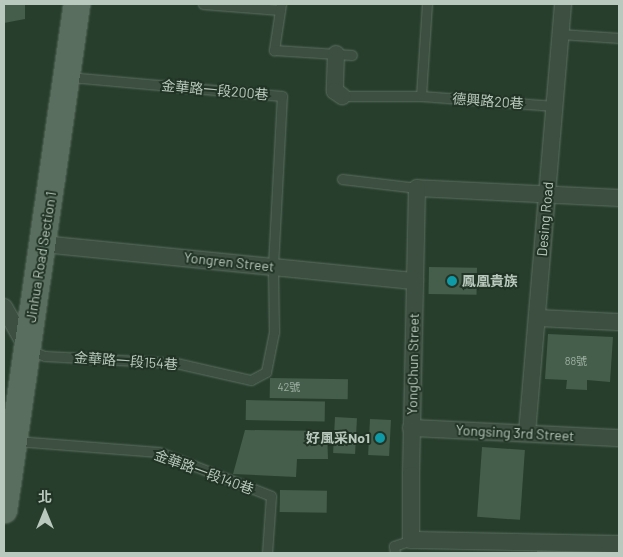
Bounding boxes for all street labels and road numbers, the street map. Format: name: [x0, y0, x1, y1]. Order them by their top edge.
street label: 金華路一段200巷: [161, 77, 269, 103]
street label: 德興路20巷: [452, 90, 524, 112]
street label: Desing Road: [533, 181, 557, 257]
street label: Jinhua Road Section 1: [22, 190, 60, 324]
street label: Yongren Street: [183, 249, 275, 275]
street label: YongChun Street: [404, 313, 422, 415]
street label: 金華路一段154巷: [74, 349, 178, 373]
street label: Yongsing 3rd Street: [455, 422, 575, 444]
street label: 金華路一段140巷: [152, 446, 256, 498]

